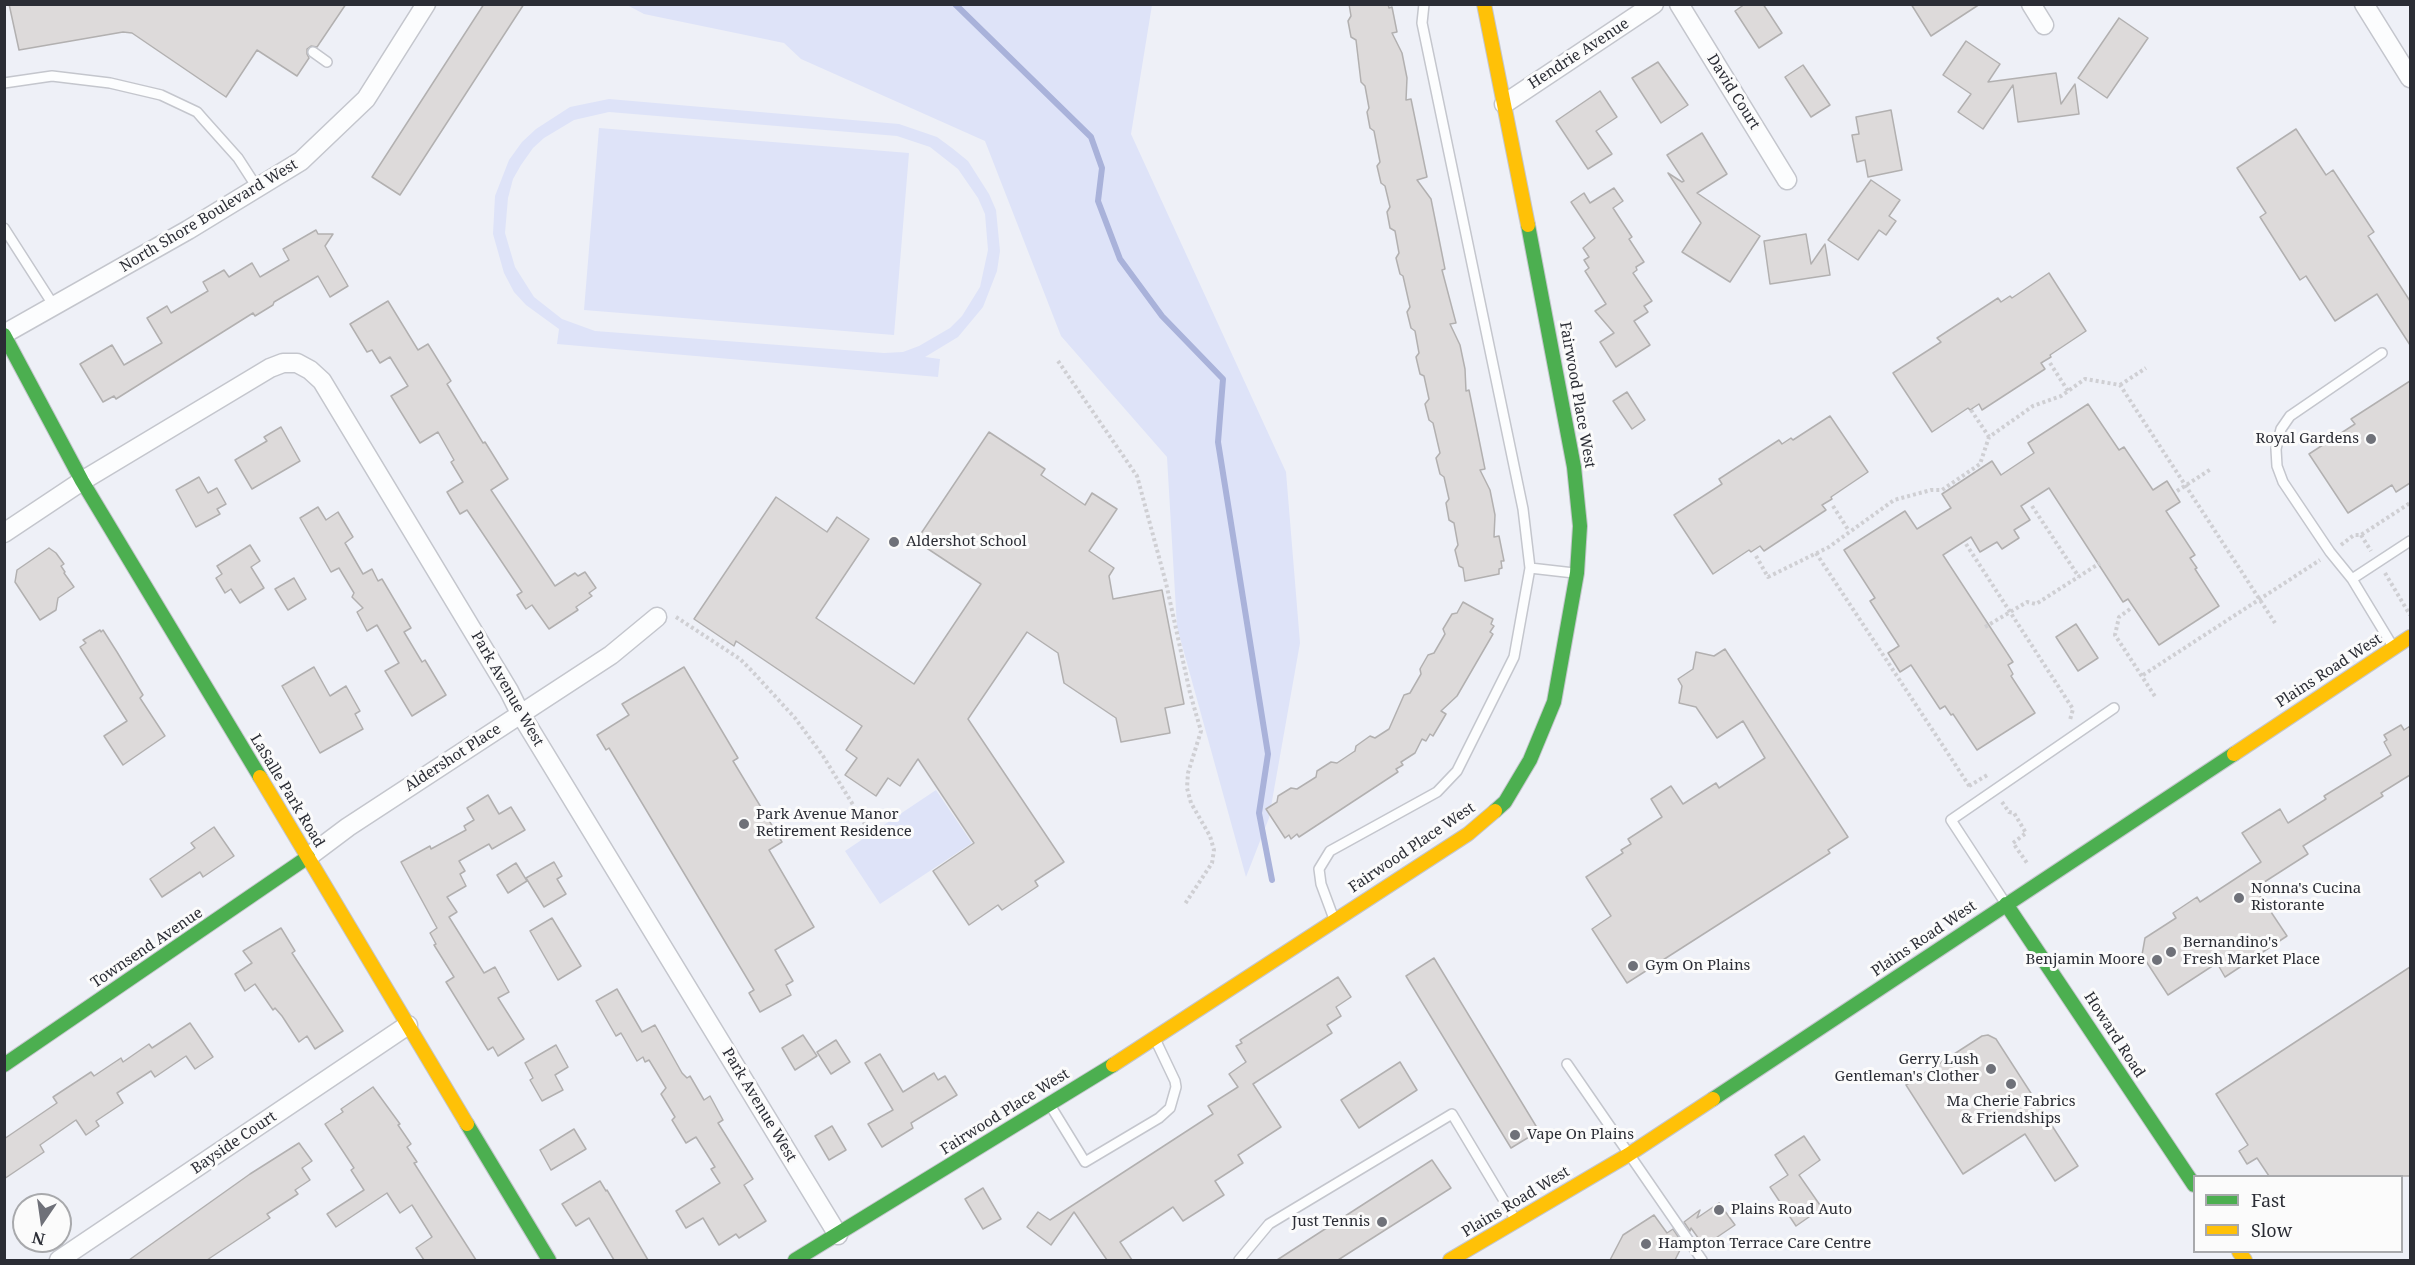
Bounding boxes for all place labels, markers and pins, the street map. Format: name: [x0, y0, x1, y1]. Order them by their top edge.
place label: Royal Gardens: [2255, 430, 2359, 448]
marker: Royal Gardens: [2364, 432, 2378, 446]
place label: Aldershot School: [906, 533, 1027, 551]
marker: Aldershot School: [887, 535, 901, 549]
place label: Park Avenue Manor Retirement Residence: [756, 806, 912, 841]
marker: Park Avenue Manor Retirement Residence: [737, 817, 751, 831]
place label: Nonna's Cucina Ristorante: [2251, 880, 2361, 915]
marker: Nonna's Cucina Ristorante: [2232, 891, 2246, 905]
place label: Bernandino's Fresh Market Place: [2183, 934, 2320, 969]
marker: Bernandino's Fresh Market Place: [2164, 945, 2178, 959]
place label: Benjamin Moore: [2026, 951, 2145, 969]
marker: Benjamin Moore: [2150, 953, 2164, 967]
place label: Gym On Plains: [1645, 957, 1750, 975]
marker: Gym On Plains: [1626, 959, 1640, 973]
place label: Gerry Lush Gentleman's Clother: [1835, 1051, 1979, 1086]
marker: Gerry Lush Gentleman's Clother: [1984, 1062, 1998, 1076]
marker: Ma Cherie Fabrics & Friendships: [2004, 1077, 2018, 1091]
place label: Ma Cherie Fabrics & Friendships: [1947, 1093, 2075, 1128]
place label: Vape On Plains: [1527, 1126, 1634, 1144]
marker: Vape On Plains: [1508, 1128, 1522, 1142]
place label: Plains Road Auto: [1731, 1201, 1852, 1219]
marker: Plains Road Auto: [1712, 1203, 1726, 1217]
place label: Just Tennis: [1292, 1213, 1370, 1231]
marker: Just Tennis: [1375, 1215, 1389, 1229]
place label: Hampton Terrace Care Centre: [1658, 1235, 1871, 1253]
marker: Hampton Terrace Care Centre: [1639, 1237, 1653, 1251]

